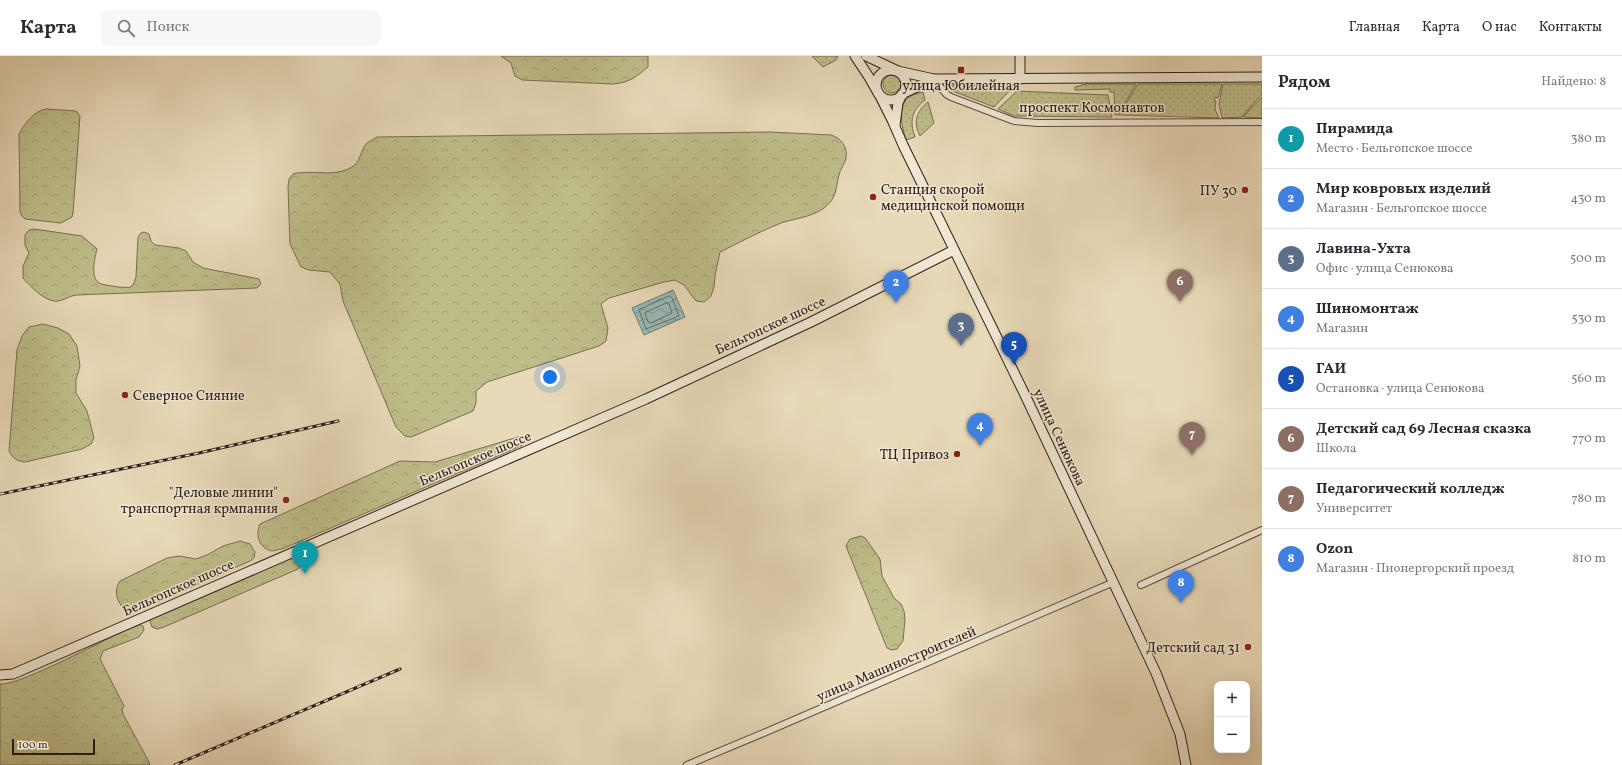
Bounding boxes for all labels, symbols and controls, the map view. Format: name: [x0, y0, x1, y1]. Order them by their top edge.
search box: [101, 10, 381, 46]
text: Карта: [20, 15, 77, 41]
icon: search: [115, 17, 137, 39]
text: Поиск: [147, 17, 190, 38]
text: Главная: [1349, 18, 1400, 37]
text: Карта: [1422, 18, 1460, 37]
text: О нас: [1482, 18, 1517, 37]
text: Контакты: [1539, 18, 1602, 37]
marker: улица Юбилейная: [956, 65, 966, 75]
text: Рядом: [1278, 71, 1331, 94]
text: Найдено: 8: [1541, 73, 1606, 91]
place label: улица Юбилейная: [902, 77, 1020, 96]
street label: проспект Космонавтов: [1019, 99, 1165, 118]
text: Пирамида: [1316, 119, 1393, 140]
text: 1: [1288, 130, 1294, 148]
text: 380 m: [1571, 130, 1606, 148]
text: Место · Бельгопское шоссе: [1316, 140, 1472, 158]
text: Мир ковровых изделий: [1316, 179, 1491, 200]
place label: Станция скорой медицинской помощи: [881, 181, 1025, 216]
place label: ПУ 30: [1200, 182, 1237, 201]
marker: ПУ 30: [1240, 185, 1250, 195]
text: 2: [1288, 190, 1294, 208]
text: 430 m: [1570, 190, 1606, 208]
marker: Станция скорой медицинской помощи: [868, 192, 878, 202]
text: Магазин · Бельгопское шоссе: [1316, 200, 1487, 218]
text: Лавина-Ухта: [1316, 239, 1411, 260]
text: 3: [1288, 250, 1294, 268]
text: 500 m: [1570, 250, 1606, 268]
text: Офис · улица Сенюкова: [1316, 260, 1454, 278]
pin: 6: [1167, 269, 1193, 302]
pin: 2: [883, 270, 909, 303]
street label: Бельгопское шоссе: [712, 292, 829, 360]
text: Шиномонтаж: [1316, 299, 1419, 320]
text: 4: [1287, 310, 1295, 328]
text: 530 m: [1571, 310, 1606, 328]
pin: 3: [948, 313, 974, 346]
text: Магазин: [1316, 320, 1368, 338]
pin: 5: [1001, 332, 1027, 365]
text: ГАИ: [1316, 359, 1346, 380]
your location: [540, 367, 560, 387]
text: 5: [1288, 370, 1294, 388]
text: 560 m: [1571, 370, 1606, 388]
text: Остановка · улица Сенюкова: [1316, 380, 1484, 398]
street label: улица Сенюкова: [1028, 386, 1090, 489]
place label: Северное Сияние: [133, 387, 245, 406]
marker: Северное Сияние: [120, 390, 130, 400]
pin: 4: [967, 413, 993, 446]
text: Детский сад 69 Лесная сказка: [1316, 419, 1532, 440]
pin: 7: [1179, 422, 1205, 455]
street label: Бельгопское шоссе: [417, 427, 535, 492]
text: 6: [1287, 430, 1295, 448]
text: 770 m: [1572, 430, 1606, 448]
text: Школа: [1316, 440, 1356, 458]
place label: ТЦ Привоз: [880, 446, 949, 465]
marker: ТЦ Привоз: [952, 449, 962, 459]
text: Педагогический колледж: [1316, 479, 1505, 500]
place label: "Деловые линии" транспортная крмпания: [121, 484, 278, 519]
text: 7: [1288, 490, 1294, 508]
text: 780 m: [1572, 490, 1606, 508]
marker: "Деловые линии" транспортная крмпания: [281, 495, 291, 505]
text: Университет: [1316, 500, 1392, 518]
text: Ozon: [1316, 539, 1353, 560]
pin: 1: [292, 541, 318, 574]
text: 8: [1287, 550, 1295, 568]
text: 810 m: [1572, 550, 1606, 568]
street label: Бельгопское шоссе: [120, 555, 238, 621]
text: Магазин · Пионергорский проезд: [1316, 560, 1514, 578]
pin: 8: [1168, 570, 1194, 603]
street label: улица Машиностроителей: [814, 622, 980, 707]
place label: Детский сад 31: [1146, 639, 1240, 658]
marker: Детский сад 31: [1243, 642, 1253, 652]
map controls: [1214, 681, 1250, 753]
button: +: [1214, 681, 1250, 717]
button: −: [1214, 717, 1250, 753]
scale bar: [12, 737, 95, 756]
text: 100 m: [18, 738, 48, 753]

